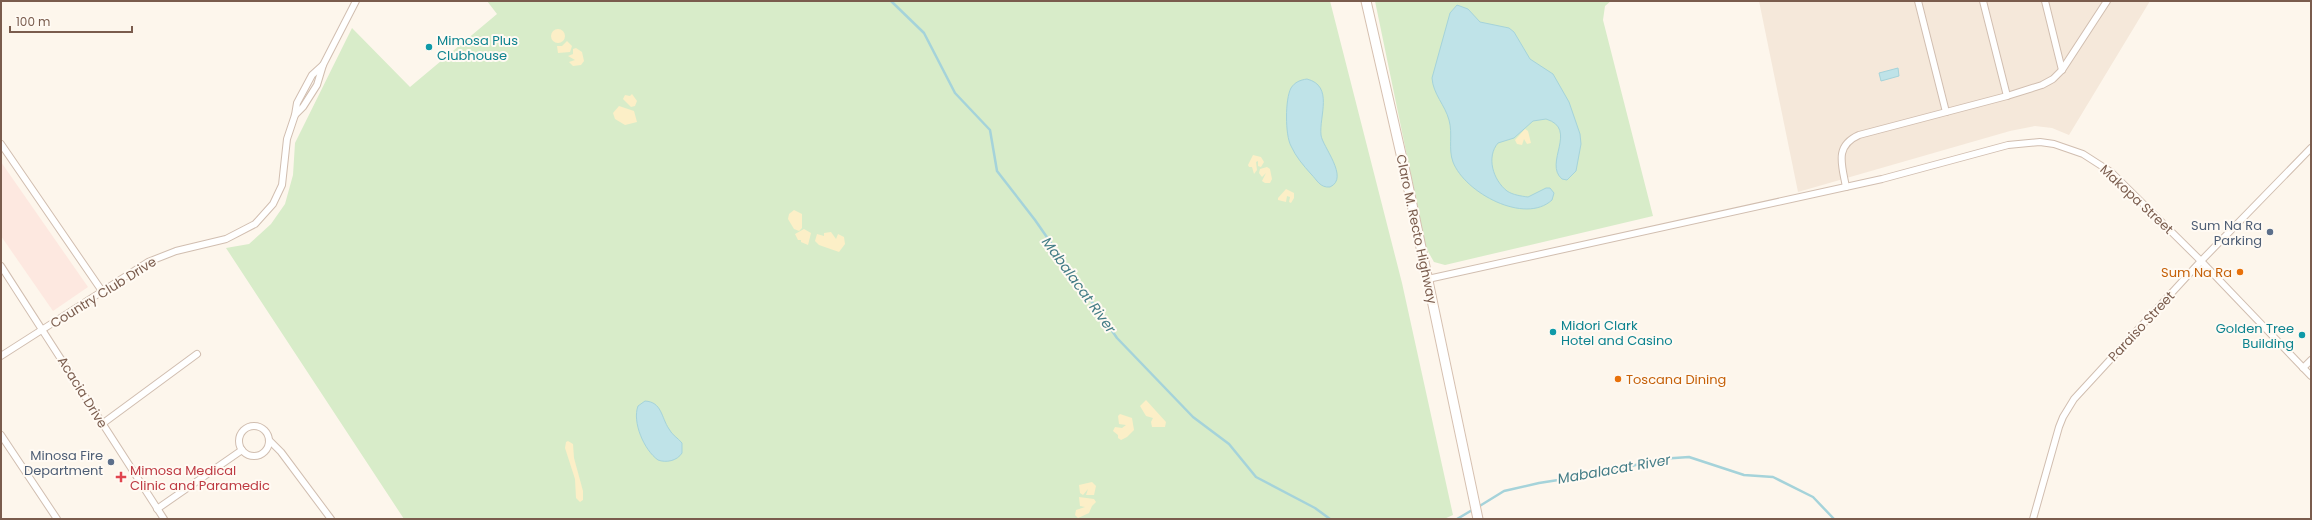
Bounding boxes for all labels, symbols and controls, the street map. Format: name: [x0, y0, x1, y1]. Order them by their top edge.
scale bar: [10, 8, 132, 34]
text: 100 m: [16, 13, 50, 30]
place label: Mimosa Plus Clubhouse: [437, 31, 518, 65]
marker: Mimosa Plus Clubhouse: [424, 42, 434, 52]
street label: Claro M. Recto Highway: [1391, 153, 1442, 306]
street label: Makopa Street: [2096, 160, 2178, 239]
place label: Sum Na Ra Parking: [2191, 216, 2262, 250]
marker: Sum Na Ra Parking: [2265, 227, 2275, 237]
water label: Mabalacat River: [1037, 233, 1121, 338]
street label: Country Club Drive: [47, 252, 160, 333]
place label: Sum Na Ra: [2161, 263, 2232, 282]
marker: Sum Na Ra: [2235, 267, 2245, 277]
street label: Paraiso Street: [2104, 287, 2179, 366]
place label: Midori Clark Hotel and Casino: [1561, 316, 1673, 350]
place label: Golden Tree Building: [2216, 319, 2294, 353]
marker: Midori Clark Hotel and Casino: [1548, 327, 1558, 337]
marker: Golden Tree Building: [2297, 330, 2307, 340]
street label: Acacia Drive: [53, 353, 112, 432]
place label: Toscana Dining: [1626, 370, 1726, 389]
marker: Toscana Dining: [1613, 374, 1623, 384]
place label: Minosa Fire Department: [24, 446, 103, 480]
water label: Mabalacat River: [1556, 449, 1673, 489]
marker: Minosa Fire Department: [106, 457, 116, 467]
place label: Mimosa Medical Clinic and Paramedic: [130, 461, 270, 495]
marker: Mimosa Medical Clinic and Paramedic: [115, 471, 127, 483]

